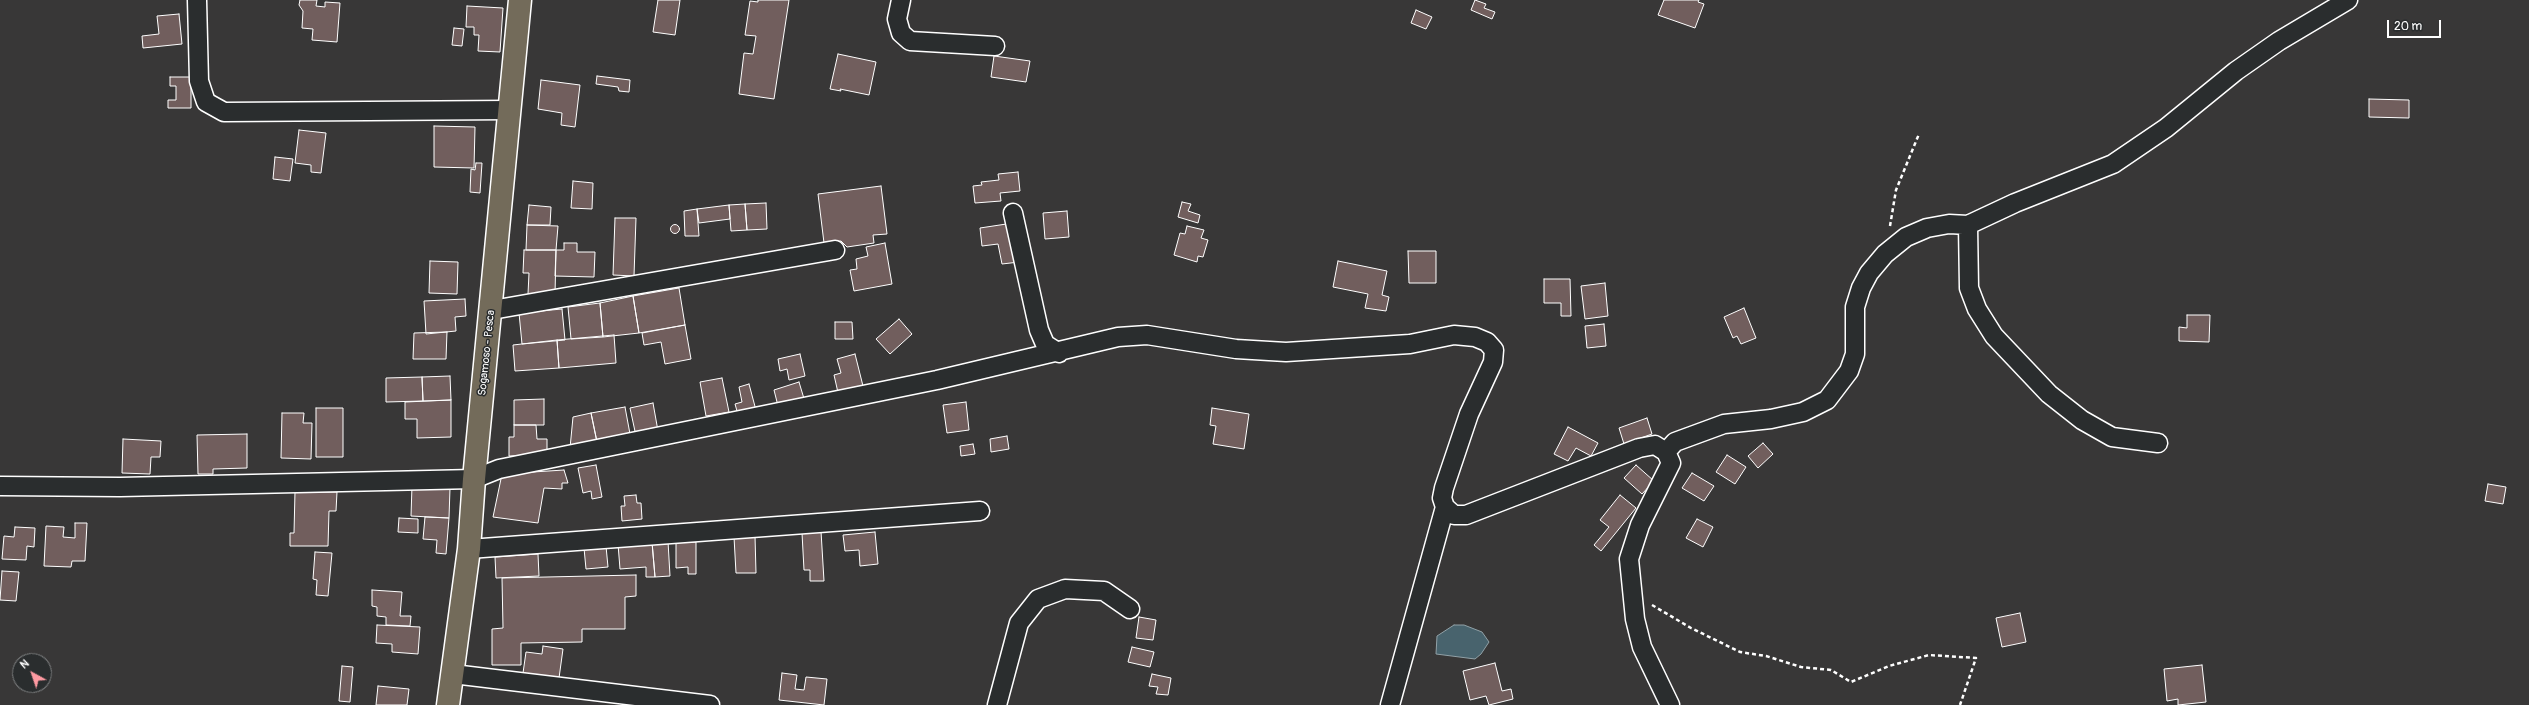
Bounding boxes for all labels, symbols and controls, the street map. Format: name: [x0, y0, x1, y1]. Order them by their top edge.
scale bar: [2389, 12, 2443, 38]
text: 20 m: [2394, 19, 2422, 34]
street label: Sogamoso - Pesca: [476, 310, 498, 396]
north arrow: [12, 653, 52, 693]
text: N: [18, 657, 32, 672]

